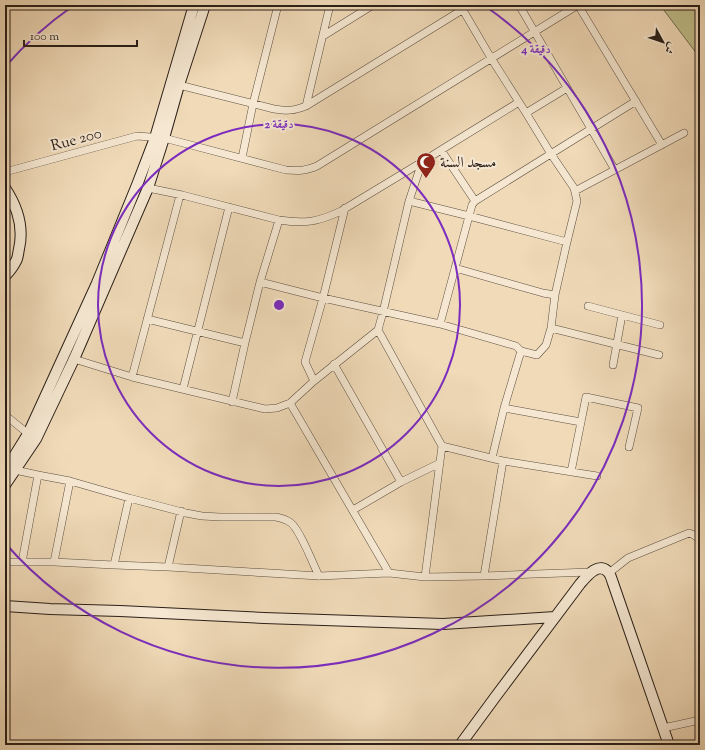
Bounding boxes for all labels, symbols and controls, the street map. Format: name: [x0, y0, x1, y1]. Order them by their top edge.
scale bar: [24, 22, 137, 48]
north arrow: [643, 22, 683, 62]
text: 100 m: [30, 28, 59, 46]
text: ش: [660, 38, 680, 57]
text: 4 دقيقة: [520, 41, 551, 59]
text: 2 دقيقة: [264, 116, 294, 134]
street label: Rue 200: [49, 124, 104, 157]
mosque icon: مسجد السنة: [415, 151, 437, 179]
place label: مسجد السنة: [440, 153, 496, 174]
centre of rings: [272, 298, 286, 312]

